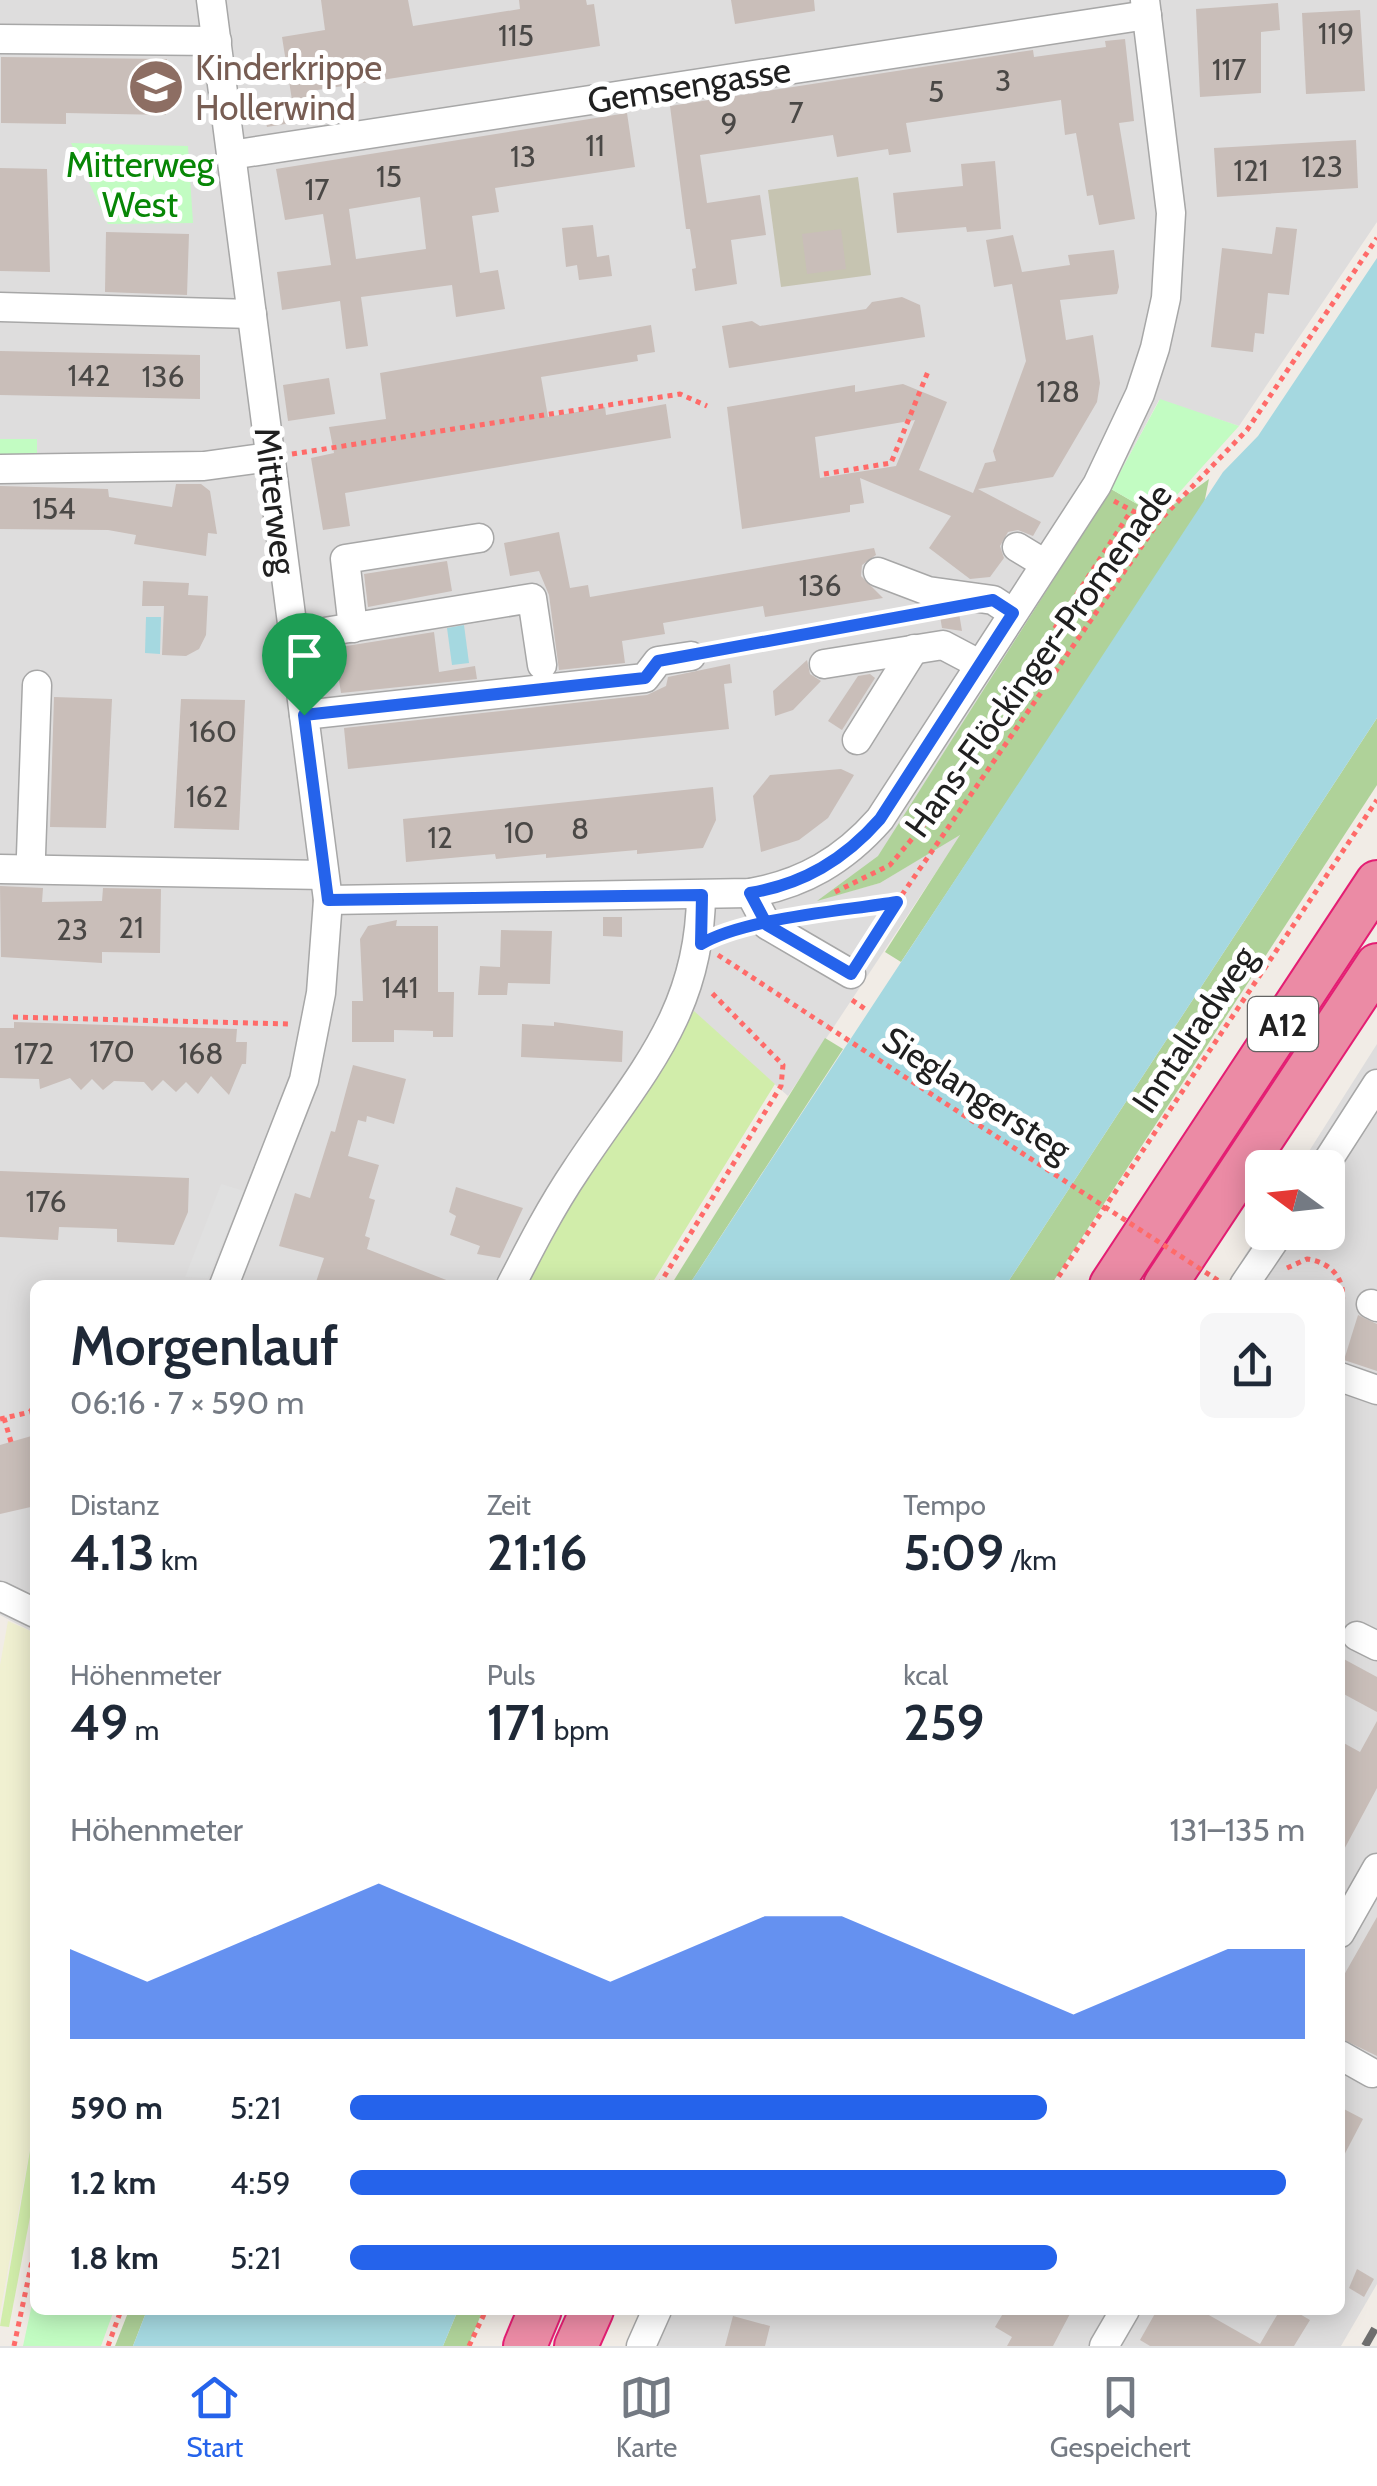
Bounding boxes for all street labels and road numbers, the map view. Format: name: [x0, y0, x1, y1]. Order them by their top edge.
street label: Gemsengasse: [584, 48, 794, 122]
street label: Mitterweg: [246, 425, 306, 578]
street label: Hans-Flöckinger-Promenade: [895, 475, 1181, 845]
street label: Inntalradweg: [1123, 937, 1266, 1121]
road number: A12: [1248, 997, 1318, 1051]
street label: Sieglangersteg: [875, 1017, 1080, 1171]

